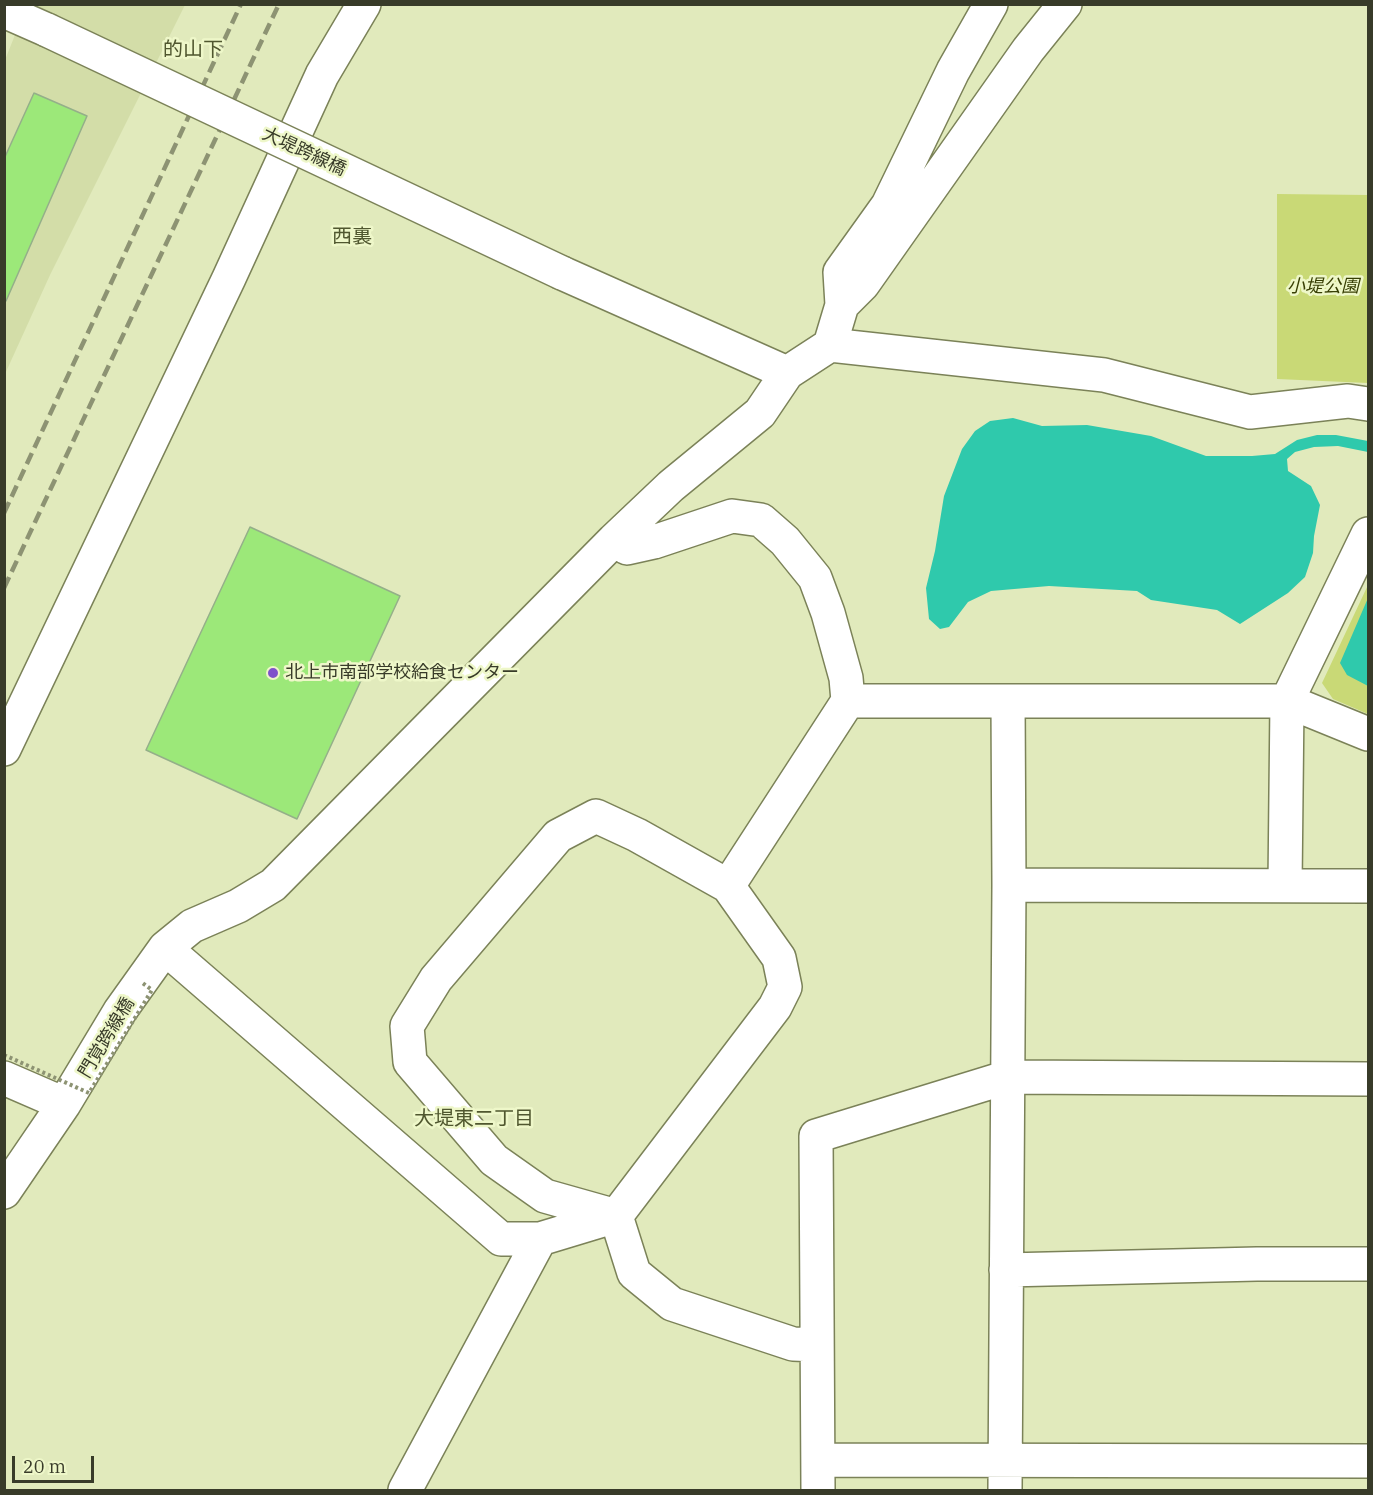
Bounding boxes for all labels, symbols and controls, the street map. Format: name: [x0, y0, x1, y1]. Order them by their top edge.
district label: 的山下: [163, 38, 223, 62]
street label: 大堤跨線橋: [259, 123, 349, 181]
district label: 西裏: [332, 225, 372, 249]
park label: 小堤公園: [1287, 276, 1359, 298]
place label: 北上市南部学校給食センター: [285, 662, 519, 684]
marker: 北上市南部学校給食センター: [266, 666, 280, 680]
street label: 門覚跨線橋: [75, 994, 139, 1082]
district label: 大堤東二丁目: [414, 1107, 534, 1131]
scale bar: [15, 1444, 98, 1482]
text: 20 m: [23, 1455, 66, 1478]

